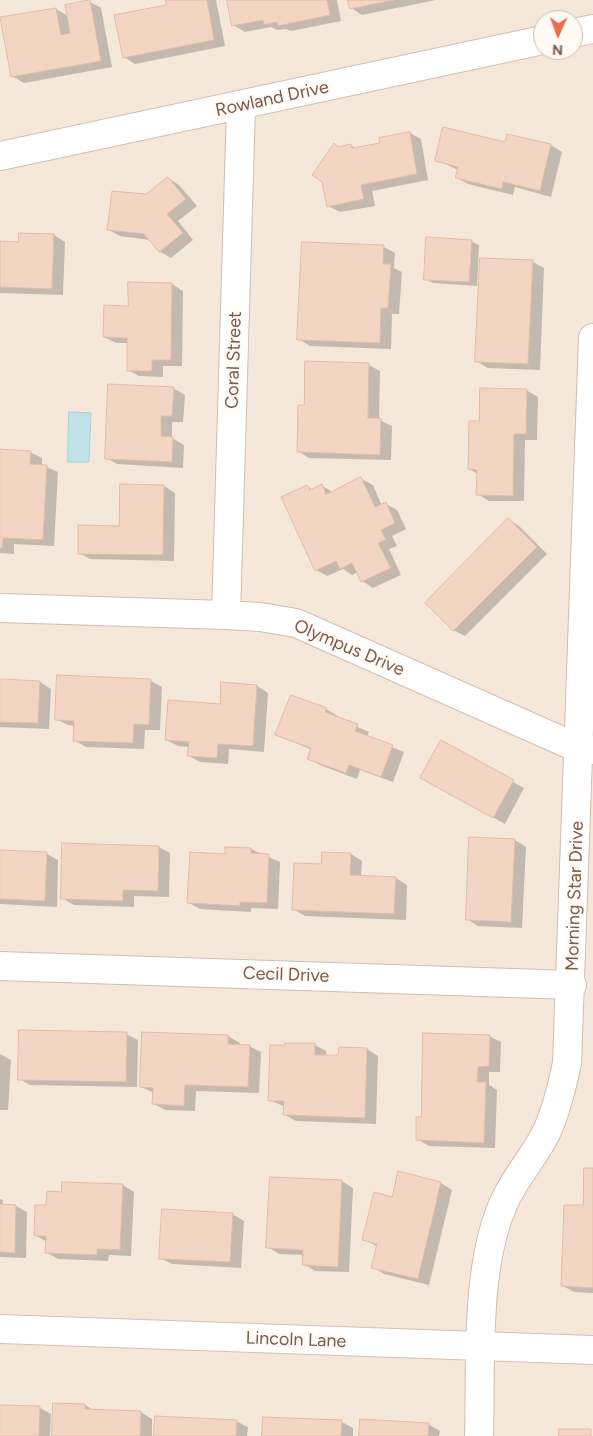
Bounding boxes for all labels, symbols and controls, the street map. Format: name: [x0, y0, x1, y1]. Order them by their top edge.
north arrow: [533, 10, 583, 60]
text: N: [552, 41, 563, 58]
street label: Rowland Drive: [213, 76, 331, 122]
street label: Coral Street: [222, 311, 246, 409]
street label: Olympus Drive: [291, 615, 407, 681]
street label: Morning Star Drive: [562, 821, 588, 971]
street label: Cecil Drive: [242, 963, 330, 987]
street label: Lincoln Lane: [245, 1327, 347, 1353]

